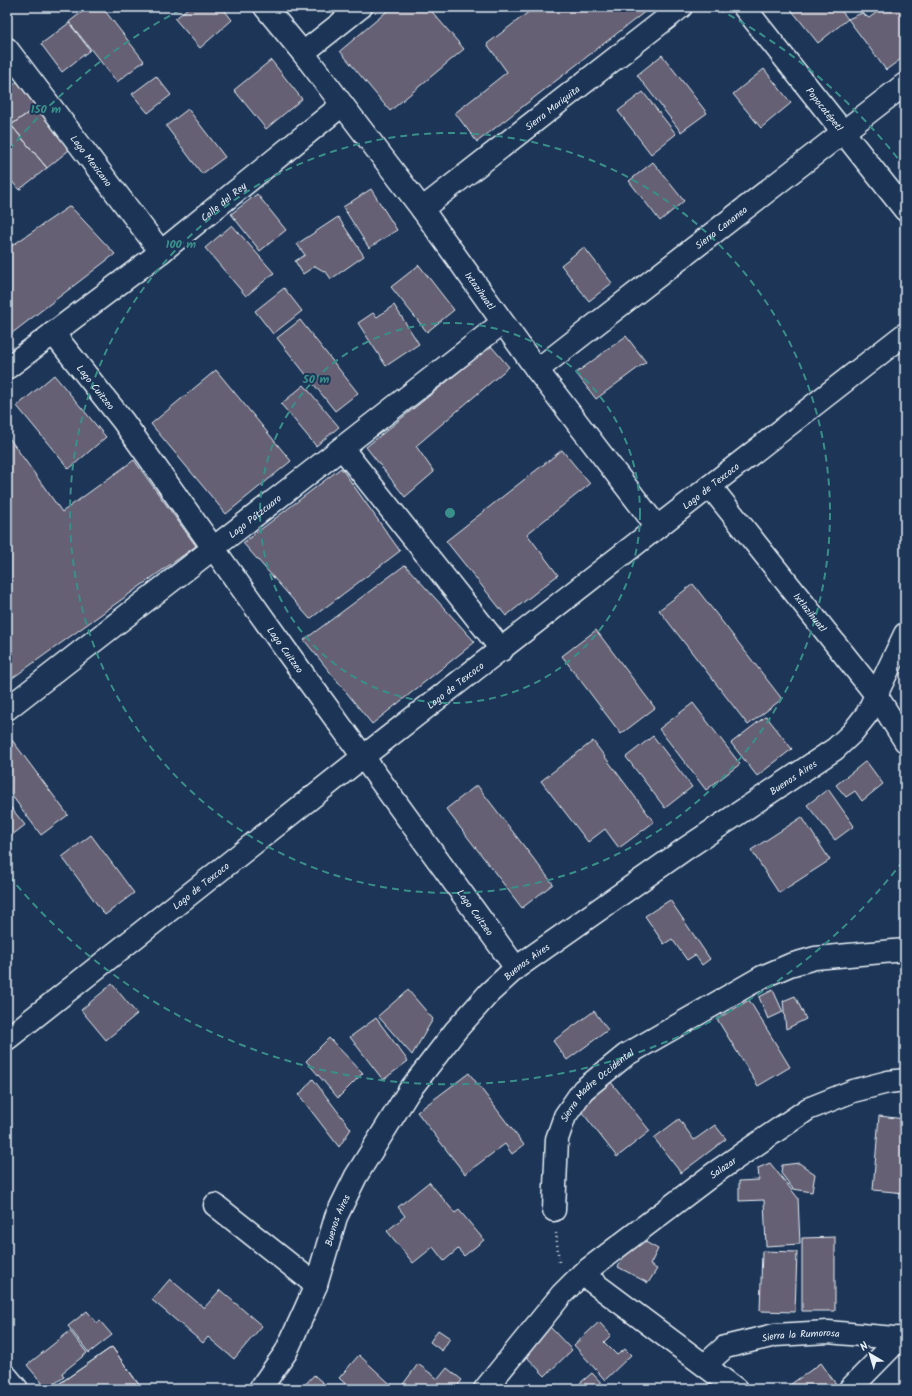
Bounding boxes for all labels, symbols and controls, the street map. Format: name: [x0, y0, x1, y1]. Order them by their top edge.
street label: Sierra Mariquita: [522, 81, 584, 135]
street label: Popocatépetl: [801, 84, 847, 135]
text: 150 m: [31, 100, 61, 119]
street label: Lago Mexicano: [66, 132, 116, 191]
street label: Calle del Rey: [197, 178, 251, 226]
street label: Sierra Cananea: [692, 202, 752, 253]
text: 100 m: [166, 235, 196, 254]
street label: Ixtazihuatl: [460, 269, 499, 314]
street label: Lago Cuitzeo: [72, 362, 119, 414]
text: 50 m: [302, 370, 330, 389]
street label: Lago de Texcoco: [679, 459, 744, 514]
street label: Lago Pátzcuaro: [225, 491, 286, 543]
centre of rings: [443, 506, 457, 520]
street label: Ixtlazihuatl: [789, 589, 830, 636]
street label: Lago Cuitzeo: [263, 624, 307, 677]
street label: Lago de Texcoco: [423, 658, 488, 713]
street label: Buenos Aires: [766, 756, 821, 800]
street label: Lago de Texcoco: [169, 858, 234, 914]
street label: Lago Cuitzeo: [452, 886, 497, 940]
street label: Buenos Aires: [500, 939, 554, 985]
street label: Sierra Madre Occidental: [557, 1045, 638, 1124]
street label: Salazar: [706, 1153, 740, 1183]
street label: Buenos Aires: [321, 1191, 355, 1248]
street label: Sierra la Rumorosa: [760, 1325, 841, 1347]
north arrow: [850, 1334, 890, 1374]
text: N: [856, 1338, 873, 1356]

